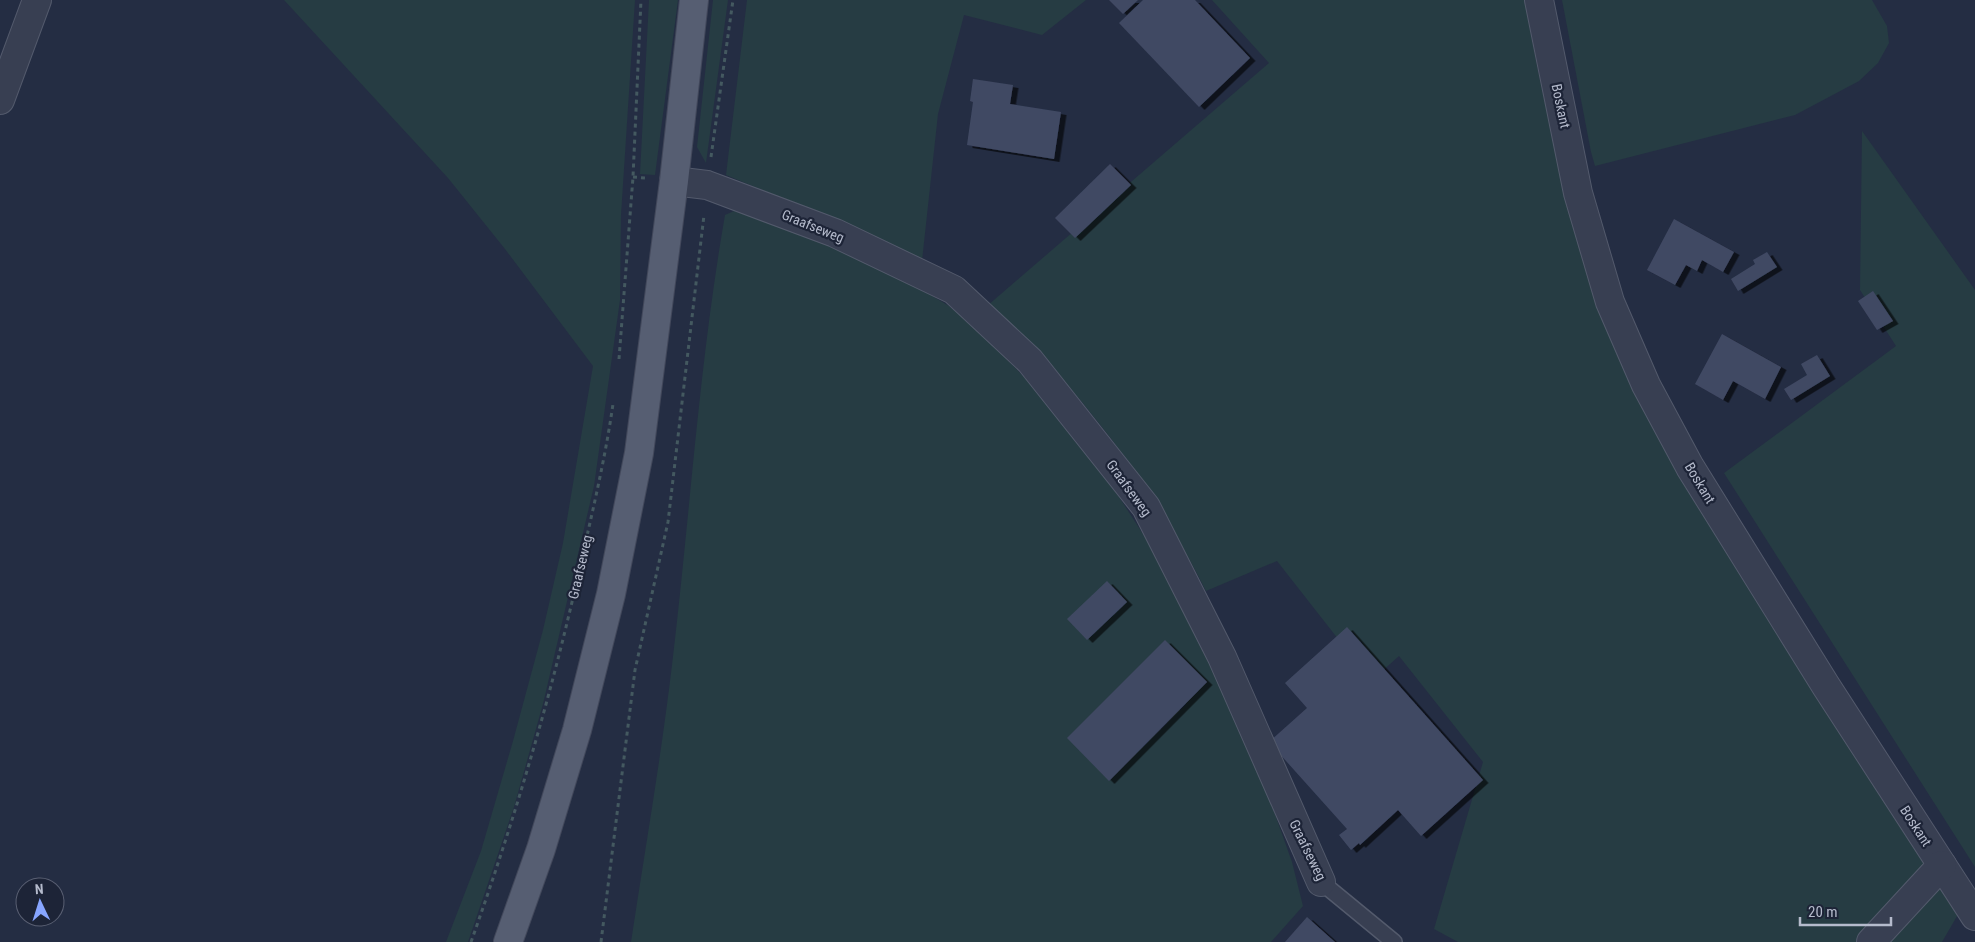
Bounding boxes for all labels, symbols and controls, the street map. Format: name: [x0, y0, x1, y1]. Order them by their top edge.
street label: Boskant: [1548, 82, 1574, 130]
street label: Graafseweg: [780, 206, 846, 246]
street label: Graafseweg: [1103, 457, 1155, 519]
street label: Boskant: [1682, 460, 1718, 506]
street label: Graafseweg: [565, 533, 595, 601]
street label: Boskant: [1897, 803, 1935, 849]
street label: Graafseweg: [1286, 817, 1330, 883]
north arrow: [15, 877, 65, 927]
text: N: [34, 881, 44, 897]
scale bar: [1800, 894, 1891, 926]
text: 20 m: [1808, 903, 1838, 921]

